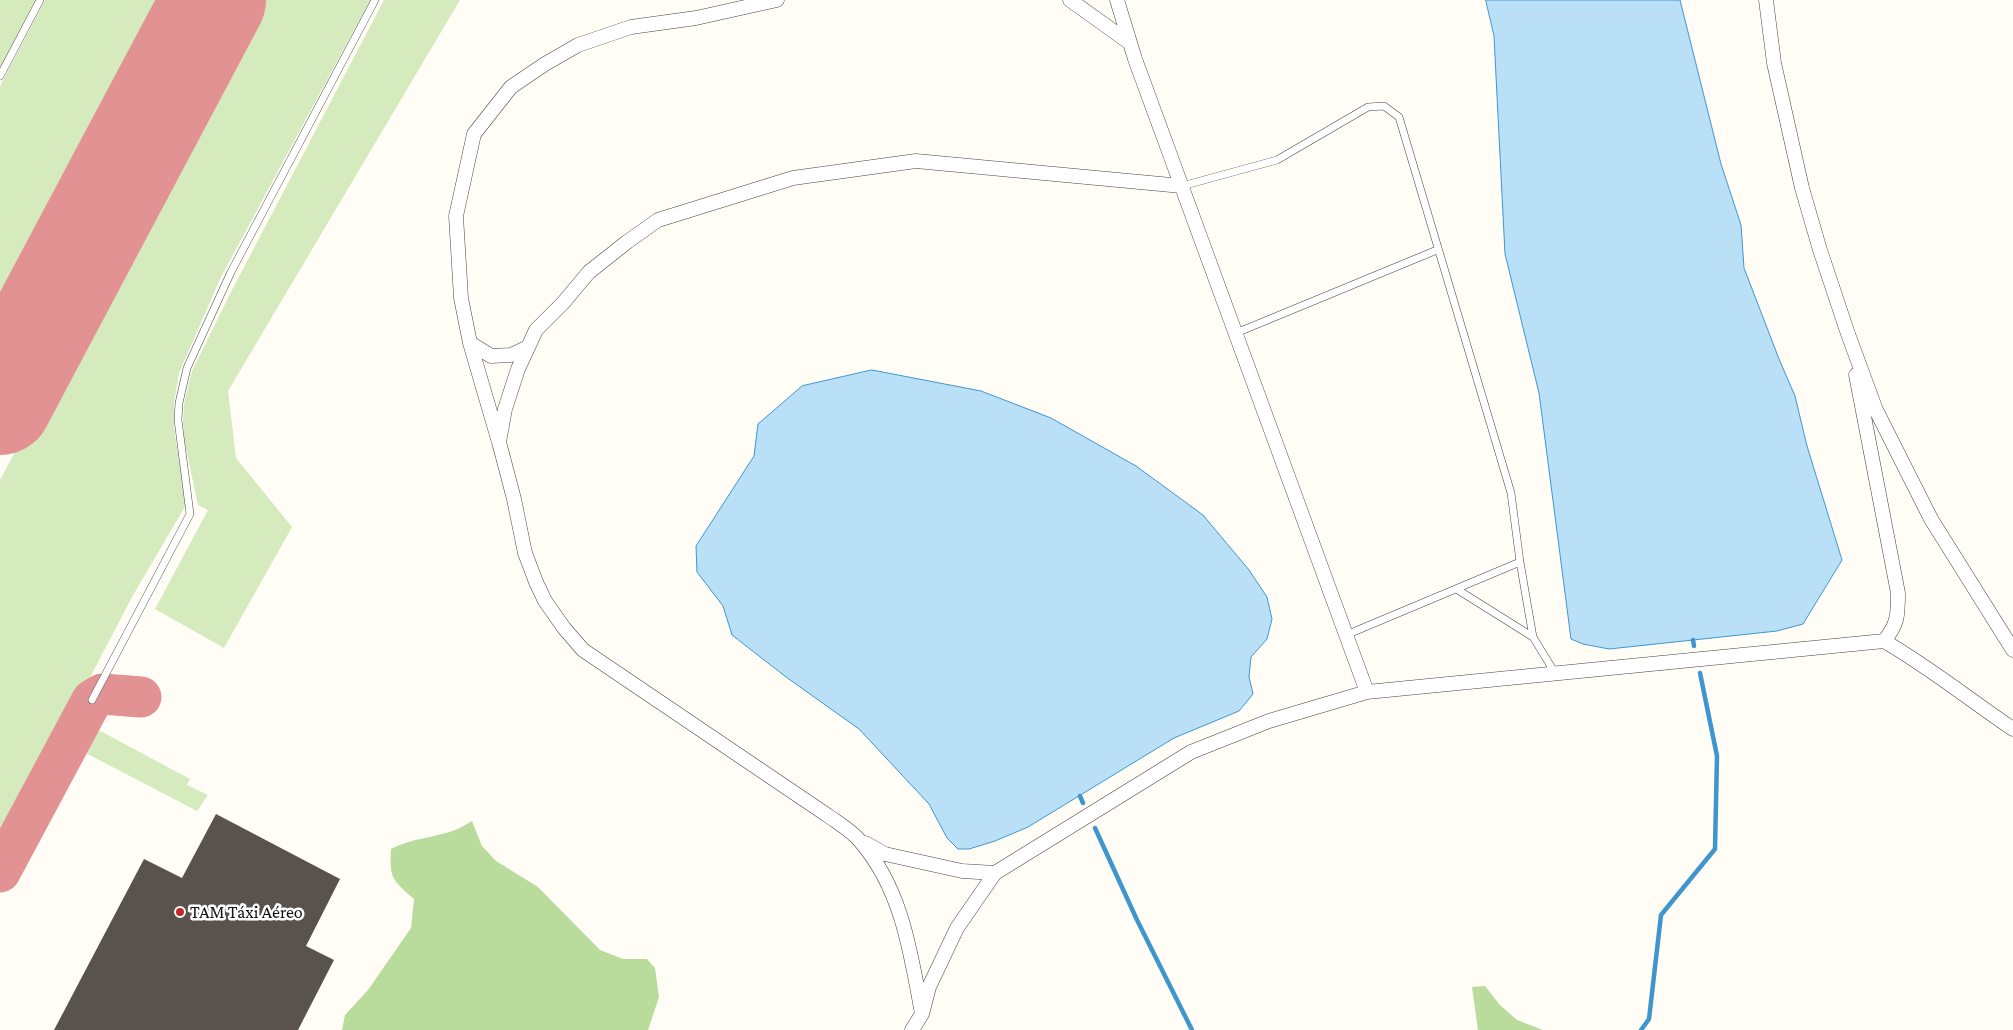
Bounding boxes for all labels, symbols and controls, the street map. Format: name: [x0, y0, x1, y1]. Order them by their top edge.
place label: TAM Táxi Aéreo: [190, 901, 303, 923]
marker: TAM Táxi Aéreo: [174, 906, 186, 918]

